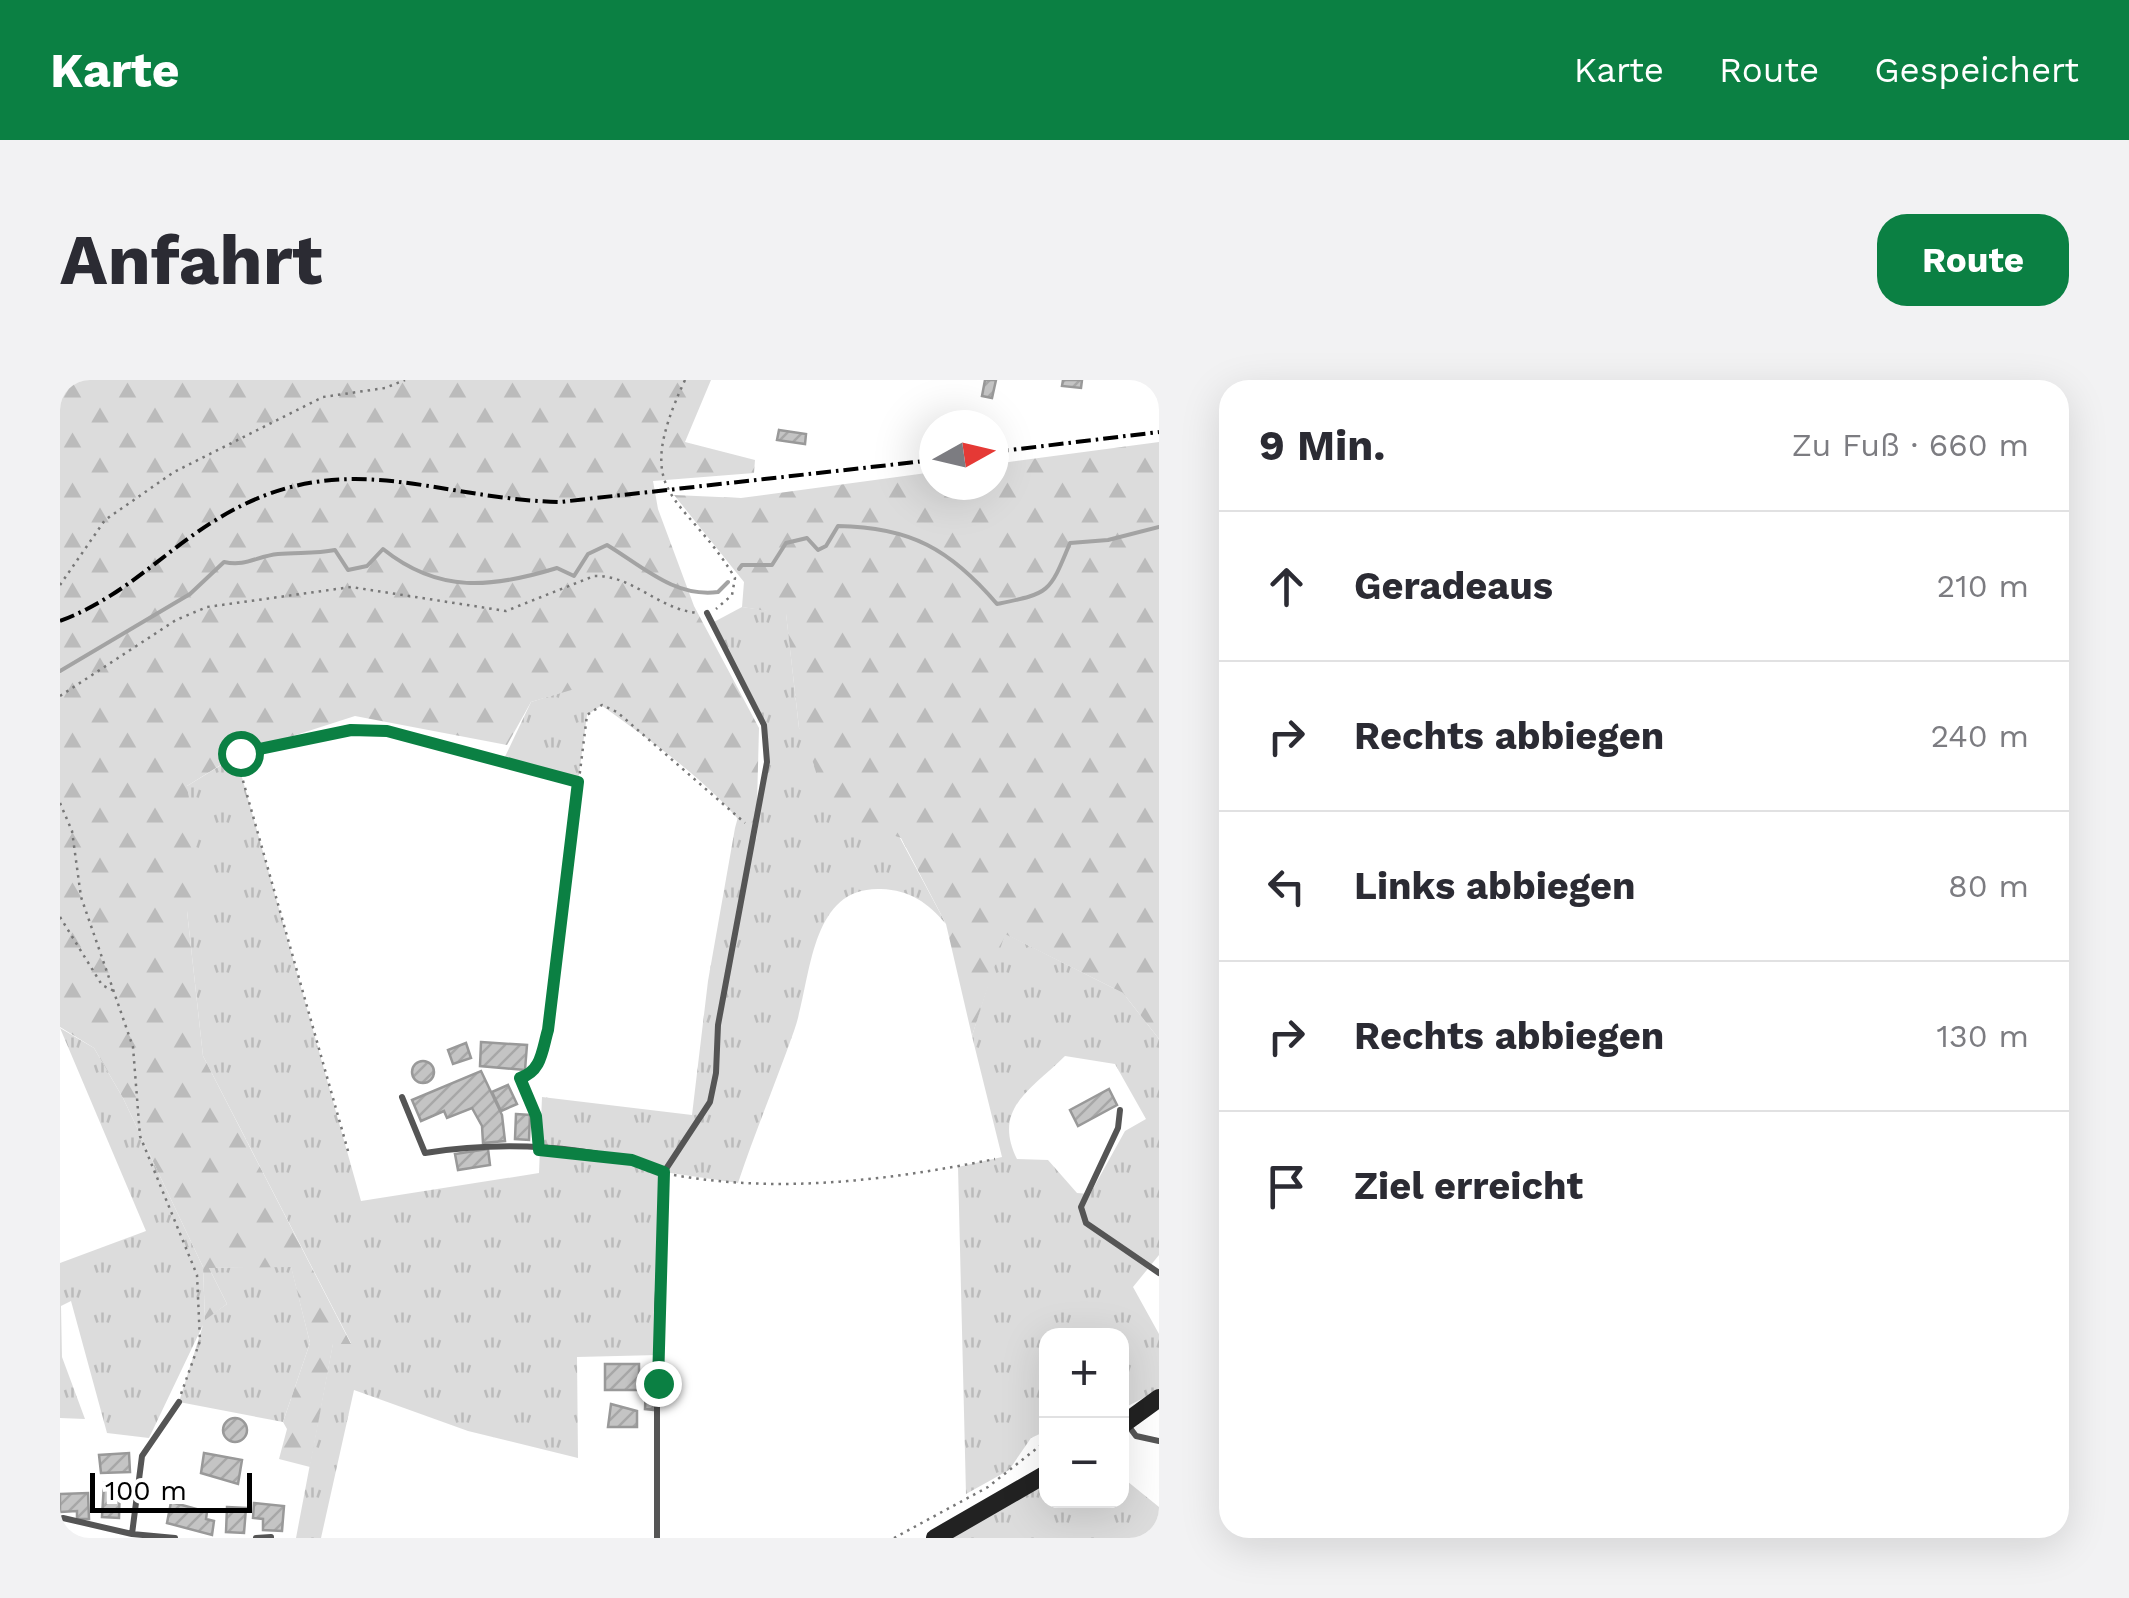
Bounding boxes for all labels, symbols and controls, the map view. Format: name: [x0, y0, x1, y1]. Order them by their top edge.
text: Karte: [50, 42, 180, 99]
text: Karte: [1574, 49, 1664, 91]
text: Route: [1719, 49, 1819, 91]
text: Gespeichert: [1874, 49, 2079, 91]
button: Route: [1877, 214, 2069, 306]
text: Anfahrt: [60, 219, 323, 301]
north arrow: [919, 410, 1009, 500]
text: 9 Min.: [1259, 421, 1386, 470]
text: Zu Fuß · 660 m: [1792, 426, 2029, 464]
icon: ahead: [1259, 559, 1314, 614]
text: Geradeaus: [1354, 564, 1553, 608]
text: 210 m: [1937, 567, 2029, 605]
icon: right: [1259, 709, 1314, 764]
text: Rechts abbiegen: [1354, 714, 1664, 758]
text: 240 m: [1930, 717, 2029, 755]
route start: [218, 731, 264, 777]
icon: left: [1259, 859, 1314, 914]
text: Links abbiegen: [1354, 864, 1636, 908]
text: 80 m: [1948, 867, 2029, 905]
icon: right: [1259, 1009, 1314, 1064]
text: Rechts abbiegen: [1354, 1014, 1664, 1058]
text: 130 m: [1937, 1017, 2029, 1055]
icon: arrive: [1259, 1159, 1314, 1214]
text: Ziel erreicht: [1354, 1164, 1583, 1208]
map controls: [1039, 1328, 1129, 1508]
button: +: [1039, 1328, 1129, 1418]
route end: [636, 1361, 682, 1407]
button: −: [1039, 1418, 1129, 1508]
scale bar: [90, 1468, 252, 1512]
text: 100 m: [105, 1474, 187, 1507]

